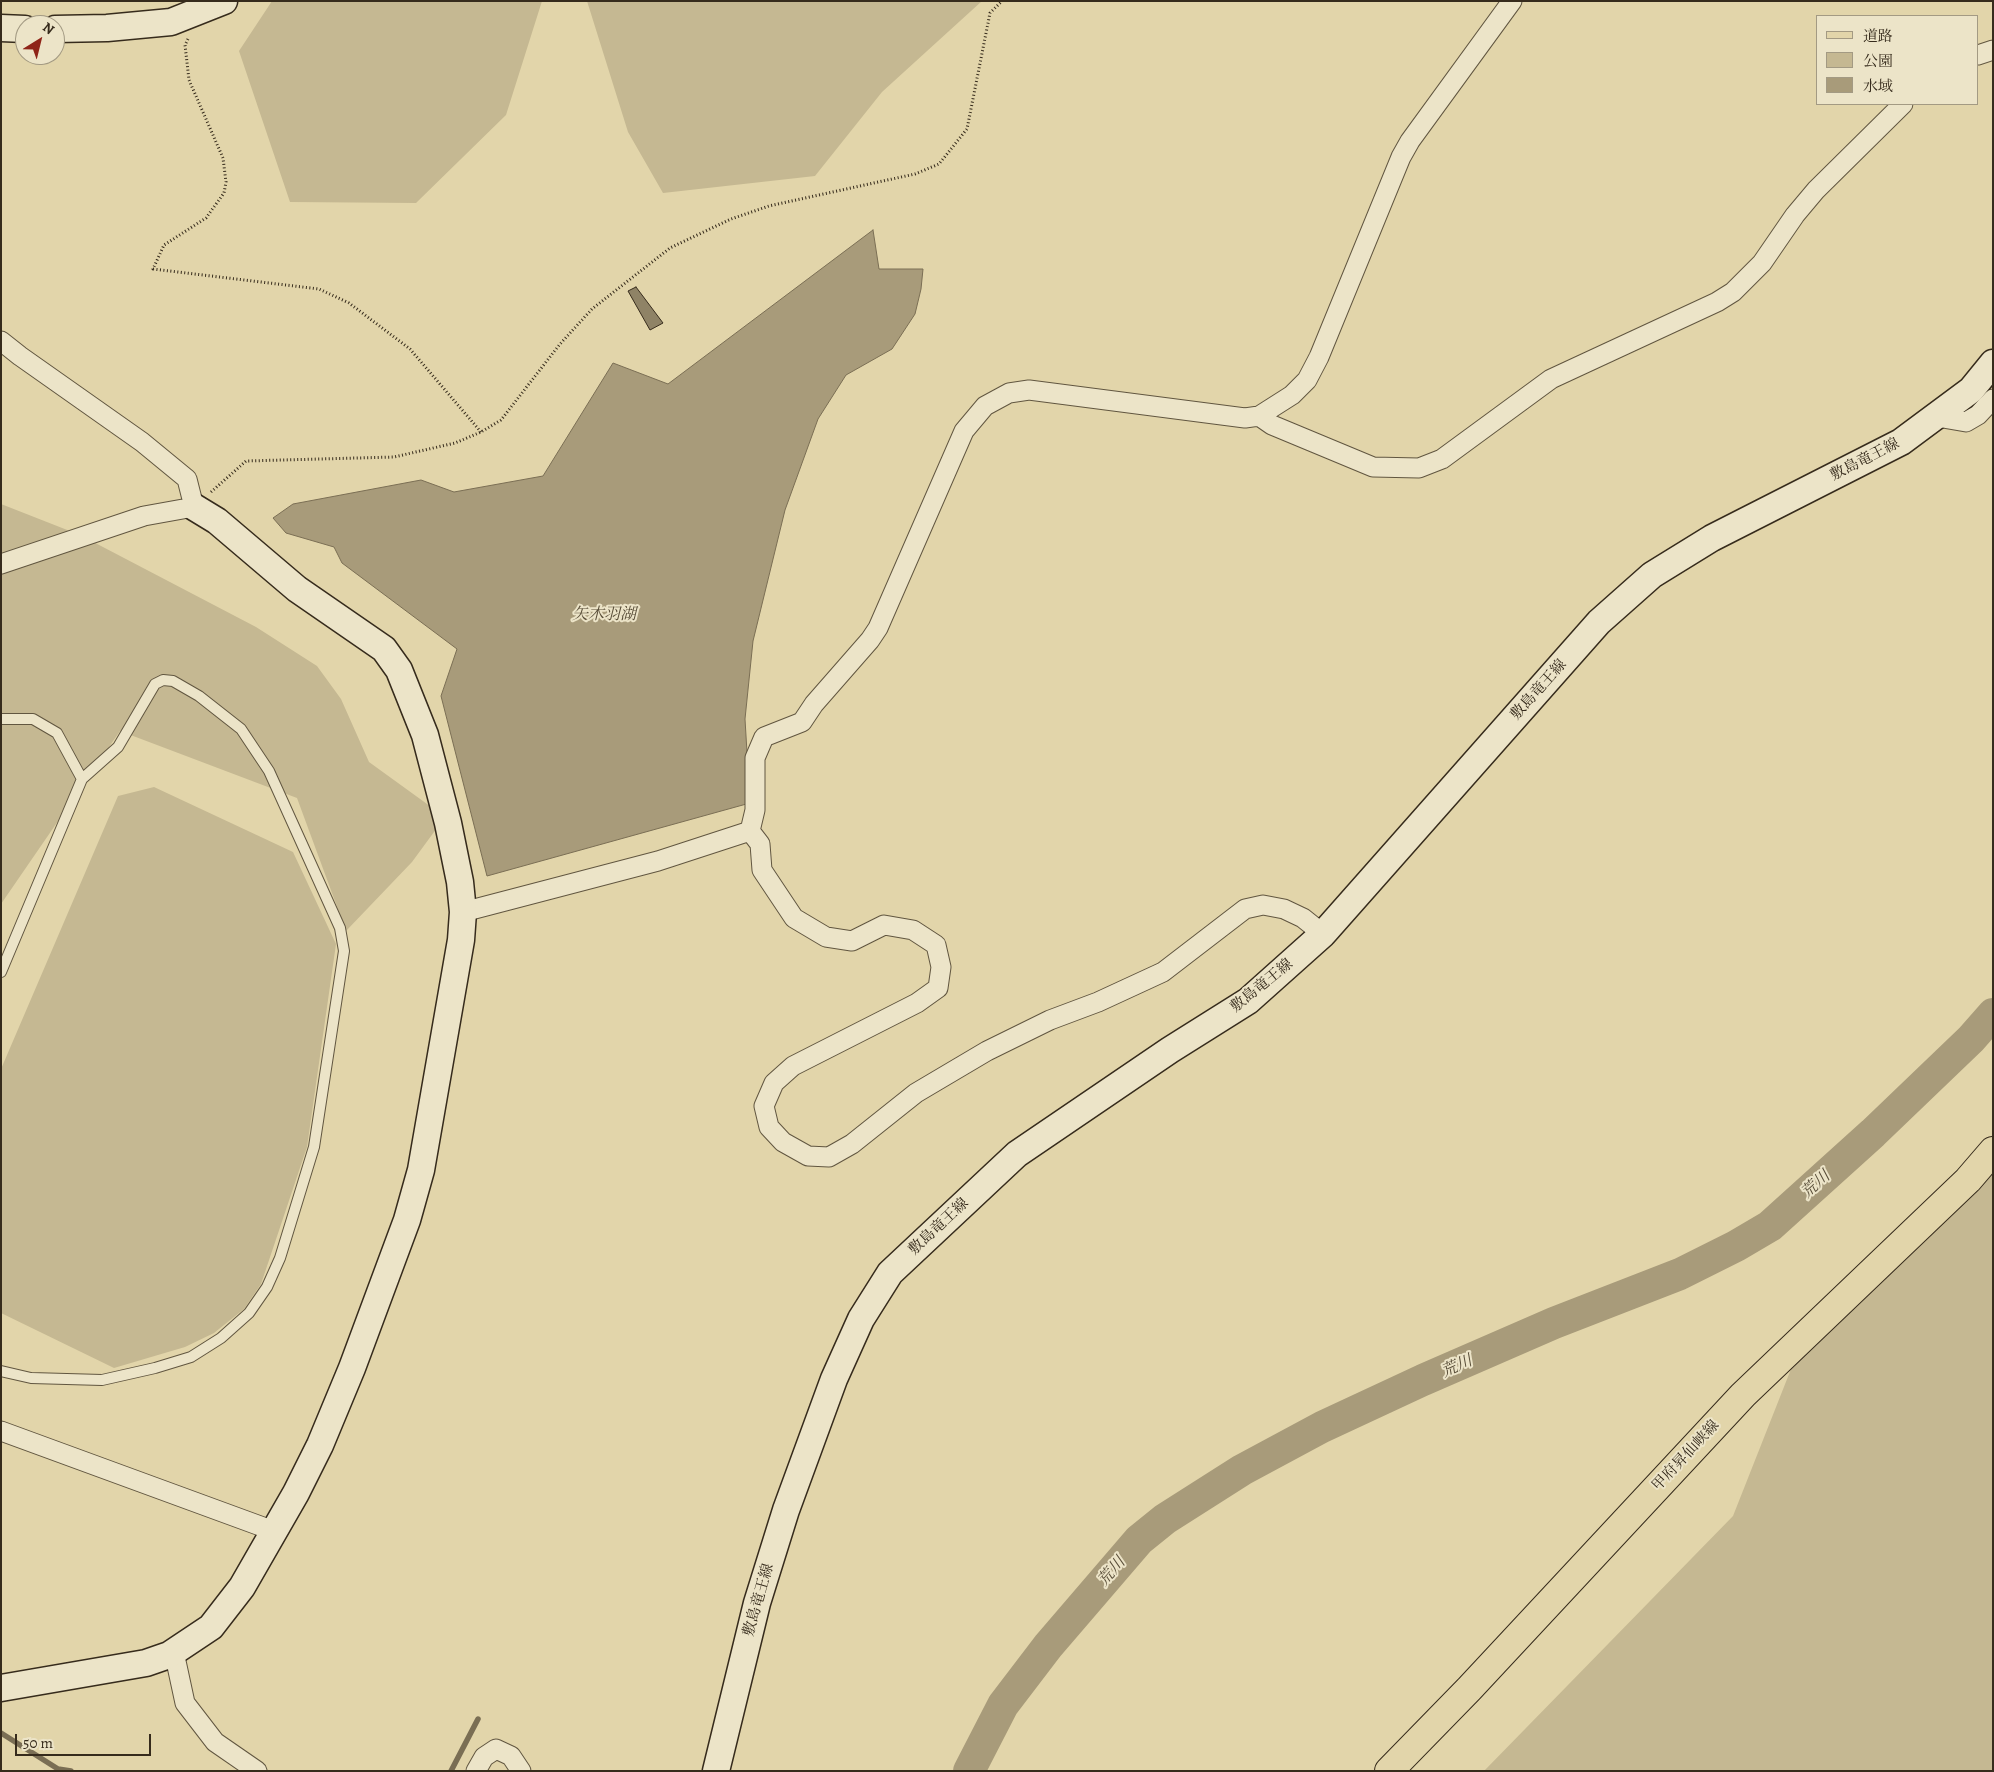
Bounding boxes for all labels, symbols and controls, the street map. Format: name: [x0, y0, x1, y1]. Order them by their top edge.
north arrow: [15, 15, 65, 65]
legend: [1816, 15, 1979, 105]
text: N: [39, 18, 58, 39]
text: 道路: [1863, 26, 1893, 46]
text: 公園: [1863, 51, 1893, 71]
text: 水域: [1863, 76, 1893, 96]
street label: 敷島竜王線: [1828, 435, 1902, 485]
water label: 矢木羽湖: [572, 605, 636, 625]
street label: 敷島竜王線: [1507, 656, 1571, 724]
street label: 敷島竜王線: [1227, 955, 1297, 1017]
water label: 荒川: [1798, 1167, 1834, 1203]
street label: 敷島竜王線: [905, 1195, 973, 1259]
water label: 荒川: [1438, 1352, 1476, 1382]
street label: 甲府昇仙峡線: [1649, 1417, 1723, 1495]
water label: 荒川: [1094, 1554, 1130, 1590]
street label: 敷島竜王線: [740, 1561, 778, 1639]
scale bar: [18, 1724, 154, 1756]
text: 50 m: [23, 1733, 53, 1753]

